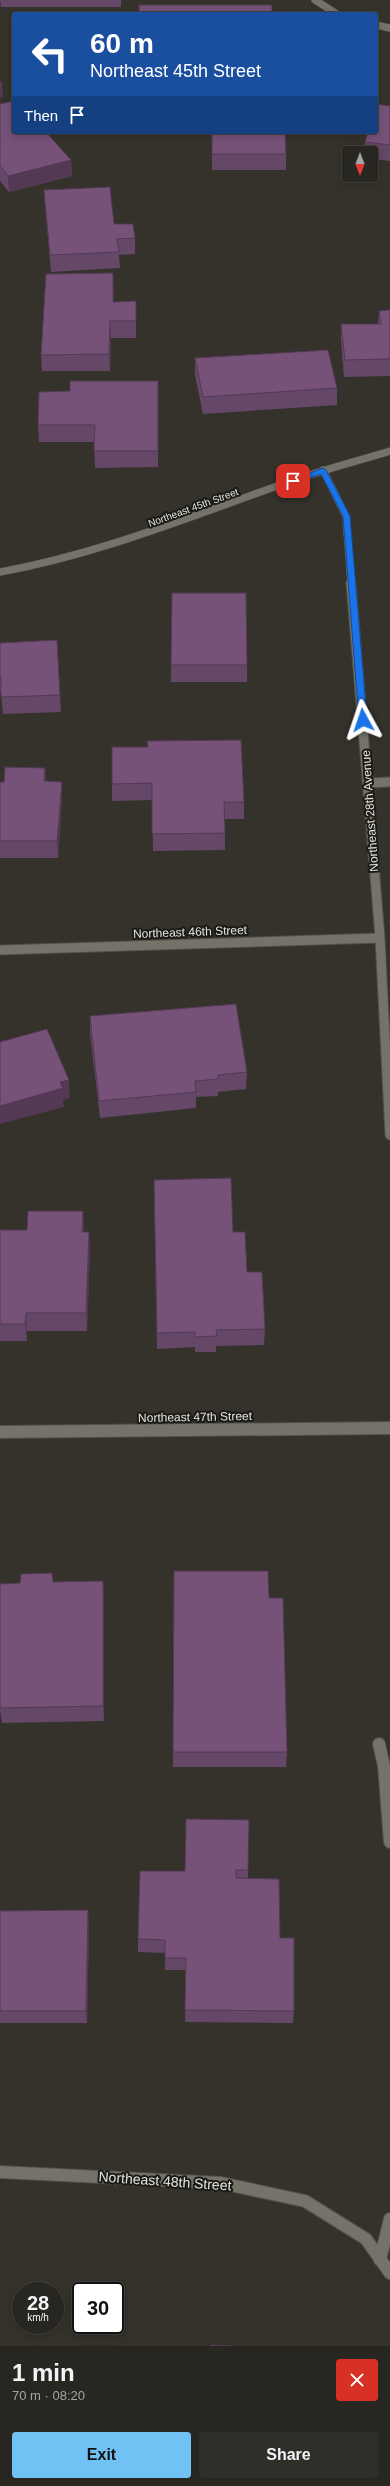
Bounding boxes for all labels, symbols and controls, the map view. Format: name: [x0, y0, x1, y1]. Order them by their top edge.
icon: left: [24, 28, 76, 80]
text: 60 m: [90, 28, 154, 59]
text: Northeast 45th Street: [90, 61, 261, 81]
icon: arrive: [66, 104, 88, 126]
text: Then: [24, 107, 58, 124]
north arrow: [342, 146, 378, 182]
map controls: [342, 146, 378, 182]
pin: [276, 464, 310, 498]
icon: arrive: [282, 470, 304, 492]
street label: Northeast 45th Street: [147, 486, 240, 529]
position arrow: [342, 699, 384, 741]
street label: Northeast 28th Avenue: [359, 749, 381, 872]
street label: Northeast 46th Street: [133, 923, 248, 941]
street label: Northeast 47th Street: [138, 1409, 253, 1425]
street label: Northeast 48th Street: [98, 2168, 232, 2194]
speed limit sign: 30: [72, 2282, 124, 2334]
text: 28: [27, 2292, 49, 2314]
text: km/h: [27, 2312, 49, 2323]
text: 1 min: [12, 2359, 75, 2386]
button: close: [336, 2359, 378, 2401]
text: 70 m · 08:20: [12, 2388, 85, 2403]
button: Exit: [12, 2432, 191, 2478]
button: Share: [199, 2432, 378, 2478]

